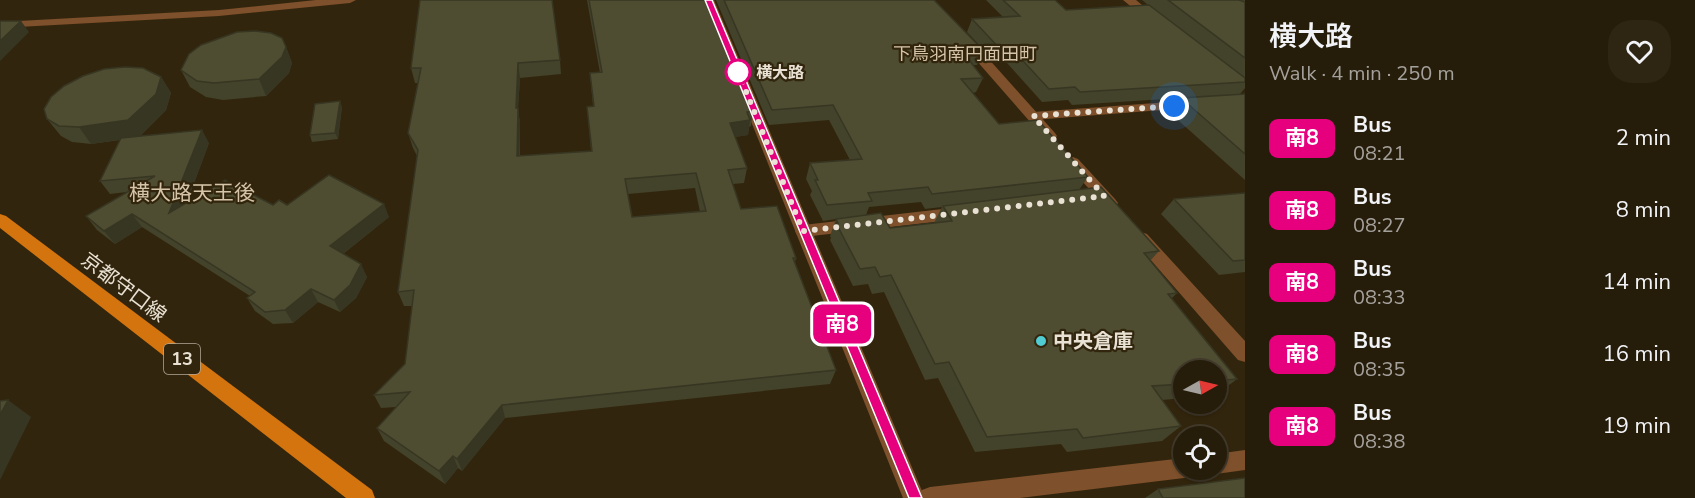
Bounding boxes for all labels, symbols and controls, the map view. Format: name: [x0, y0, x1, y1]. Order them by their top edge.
text: 横大路: [1269, 18, 1353, 56]
button: heart: [1608, 20, 1671, 83]
district label: 下鳥羽南円面田町: [893, 42, 1037, 66]
marker: 横大路: [725, 59, 751, 85]
text: Walk · 4 min · 250 m: [1269, 60, 1455, 87]
place label: 横大路: [756, 62, 804, 84]
your location: [1159, 91, 1189, 121]
text: Bus: [1353, 110, 1392, 140]
text: 2 min: [1616, 123, 1671, 153]
text: 南8: [1285, 124, 1319, 152]
text: 08:21: [1353, 140, 1406, 167]
district label: 横大路天王後: [129, 179, 255, 207]
text: Bus: [1353, 182, 1392, 212]
text: 8 min: [1616, 195, 1671, 225]
text: 南8: [1285, 196, 1319, 224]
text: 08:27: [1353, 212, 1406, 239]
street label: 京都守口線: [76, 247, 172, 328]
text: Bus: [1353, 254, 1392, 284]
text: 14 min: [1603, 267, 1671, 297]
text: 南8: [1285, 268, 1319, 296]
text: 08:33: [1353, 284, 1406, 311]
line badge: 南8: [815, 304, 869, 344]
text: 南8: [825, 310, 859, 338]
text: Bus: [1353, 326, 1392, 356]
place label: 中央倉庫: [1053, 328, 1133, 355]
marker: 中央倉庫: [1034, 334, 1048, 348]
text: 16 min: [1603, 339, 1671, 369]
text: 南8: [1285, 340, 1319, 368]
road number: 13: [164, 344, 200, 374]
text: 08:35: [1353, 356, 1406, 383]
north arrow: [1173, 360, 1227, 414]
map controls: [1173, 360, 1227, 480]
text: Bus: [1353, 398, 1392, 428]
text: 19 min: [1603, 411, 1671, 441]
text: 南8: [1285, 412, 1319, 440]
button: locate: [1173, 426, 1227, 480]
text: 08:38: [1353, 428, 1406, 455]

